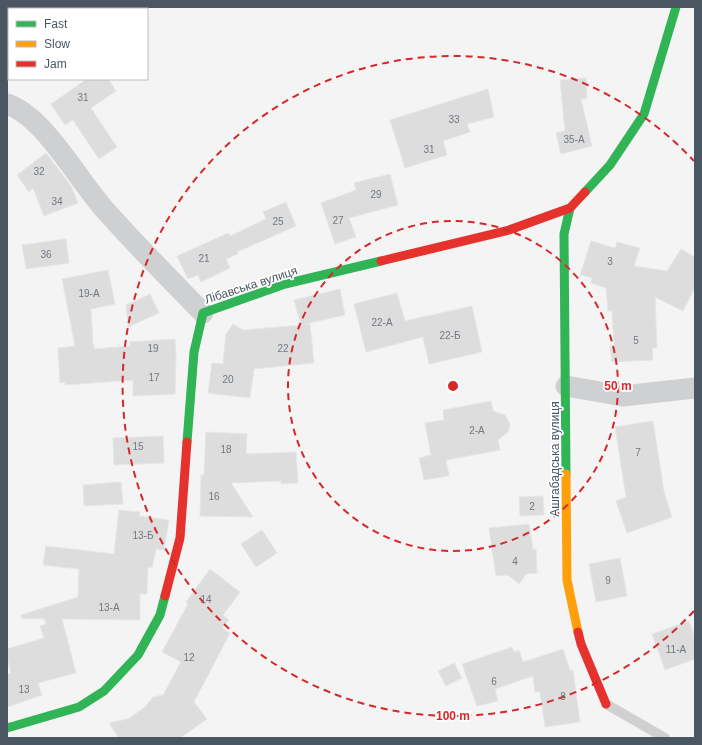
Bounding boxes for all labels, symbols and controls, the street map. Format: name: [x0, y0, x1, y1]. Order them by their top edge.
legend: [8, 8, 148, 80]
text: Fast: [44, 17, 68, 31]
text: Slow: [44, 37, 70, 51]
text: Jam: [44, 57, 67, 71]
house number: 31: [77, 92, 89, 103]
house number: 33: [448, 114, 460, 125]
house number: 35-А: [563, 134, 585, 145]
house number: 31: [423, 144, 435, 155]
house number: 32: [33, 166, 45, 177]
house number: 29: [370, 189, 382, 200]
house number: 34: [51, 196, 63, 207]
house number: 27: [332, 215, 344, 226]
house number: 25: [272, 216, 284, 227]
house number: 36: [40, 249, 52, 260]
house number: 21: [198, 253, 210, 264]
house number: 3: [607, 256, 613, 267]
street label: Лібавська вулиця: [203, 263, 299, 307]
house number: 19-А: [78, 288, 100, 299]
house number: 22-А: [371, 317, 393, 328]
house number: 22-Б: [439, 330, 461, 341]
house number: 5: [633, 335, 639, 346]
house number: 19: [147, 343, 159, 354]
house number: 22: [277, 343, 289, 354]
house number: 17: [148, 372, 160, 383]
house number: 20: [222, 374, 234, 385]
centre of rings: [446, 379, 460, 393]
text: 50 m: [604, 379, 632, 393]
street label: Ашгабадська вулиця: [548, 401, 562, 517]
house number: 2-А: [469, 425, 485, 436]
house number: 15: [132, 441, 144, 452]
house number: 18: [220, 444, 232, 455]
house number: 7: [635, 447, 641, 458]
house number: 16: [208, 491, 220, 502]
house number: 2: [529, 501, 535, 512]
house number: 13-Б: [132, 530, 154, 541]
house number: 4: [512, 556, 518, 567]
house number: 9: [605, 575, 611, 586]
house number: 14: [200, 594, 212, 605]
house number: 13-А: [98, 602, 120, 613]
house number: 11-А: [666, 644, 687, 655]
house number: 12: [183, 652, 195, 663]
house number: 6: [491, 676, 497, 687]
house number: 13: [18, 684, 30, 695]
house number: 8: [560, 691, 566, 702]
text: 100 m: [436, 709, 470, 723]

